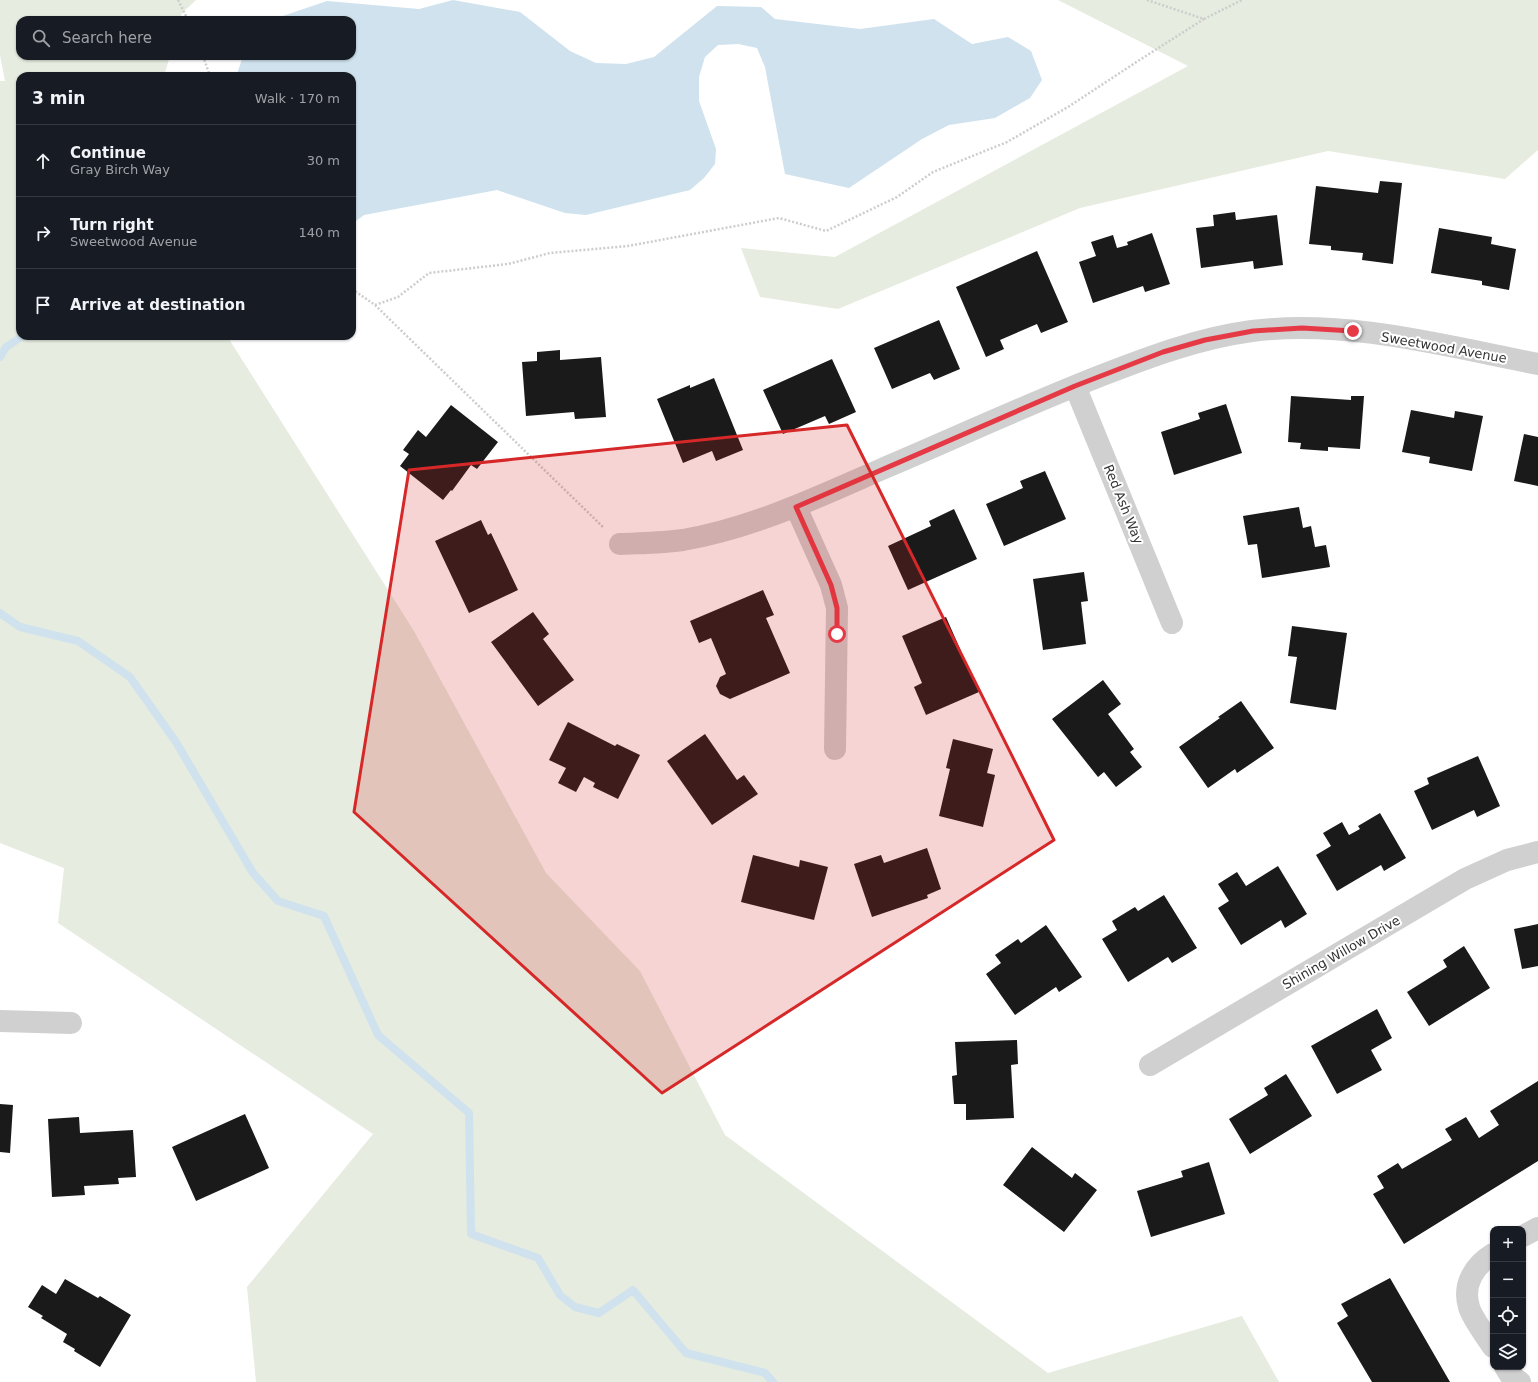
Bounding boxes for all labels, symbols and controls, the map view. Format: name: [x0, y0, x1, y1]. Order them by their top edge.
search box: [16, 16, 356, 60]
icon: search: [30, 27, 52, 49]
text: Search here: [62, 29, 152, 47]
text: 3 min: [32, 88, 85, 108]
text: Walk · 170 m: [255, 91, 340, 106]
text: Continue: [70, 144, 146, 162]
icon: ahead: [32, 150, 54, 172]
text: 30 m: [307, 153, 340, 168]
text: Gray Birch Way: [70, 162, 170, 177]
text: Turn right: [70, 216, 154, 234]
icon: right: [32, 222, 54, 244]
text: 140 m: [298, 225, 340, 240]
text: Sweetwood Avenue: [70, 234, 197, 249]
icon: arrive: [32, 294, 54, 316]
text: Arrive at destination: [70, 296, 245, 314]
route end: [1344, 322, 1362, 340]
street label: Sweetwood Avenue: [1380, 329, 1508, 366]
street label: Red Ash Way: [1101, 462, 1146, 546]
route start: [828, 625, 846, 643]
street label: Shining Willow Drive: [1280, 913, 1403, 992]
map controls: [1490, 1226, 1526, 1370]
button: +: [1490, 1226, 1526, 1262]
button: −: [1490, 1262, 1526, 1298]
button: locate: [1490, 1298, 1526, 1334]
button: layers: [1490, 1334, 1526, 1370]

